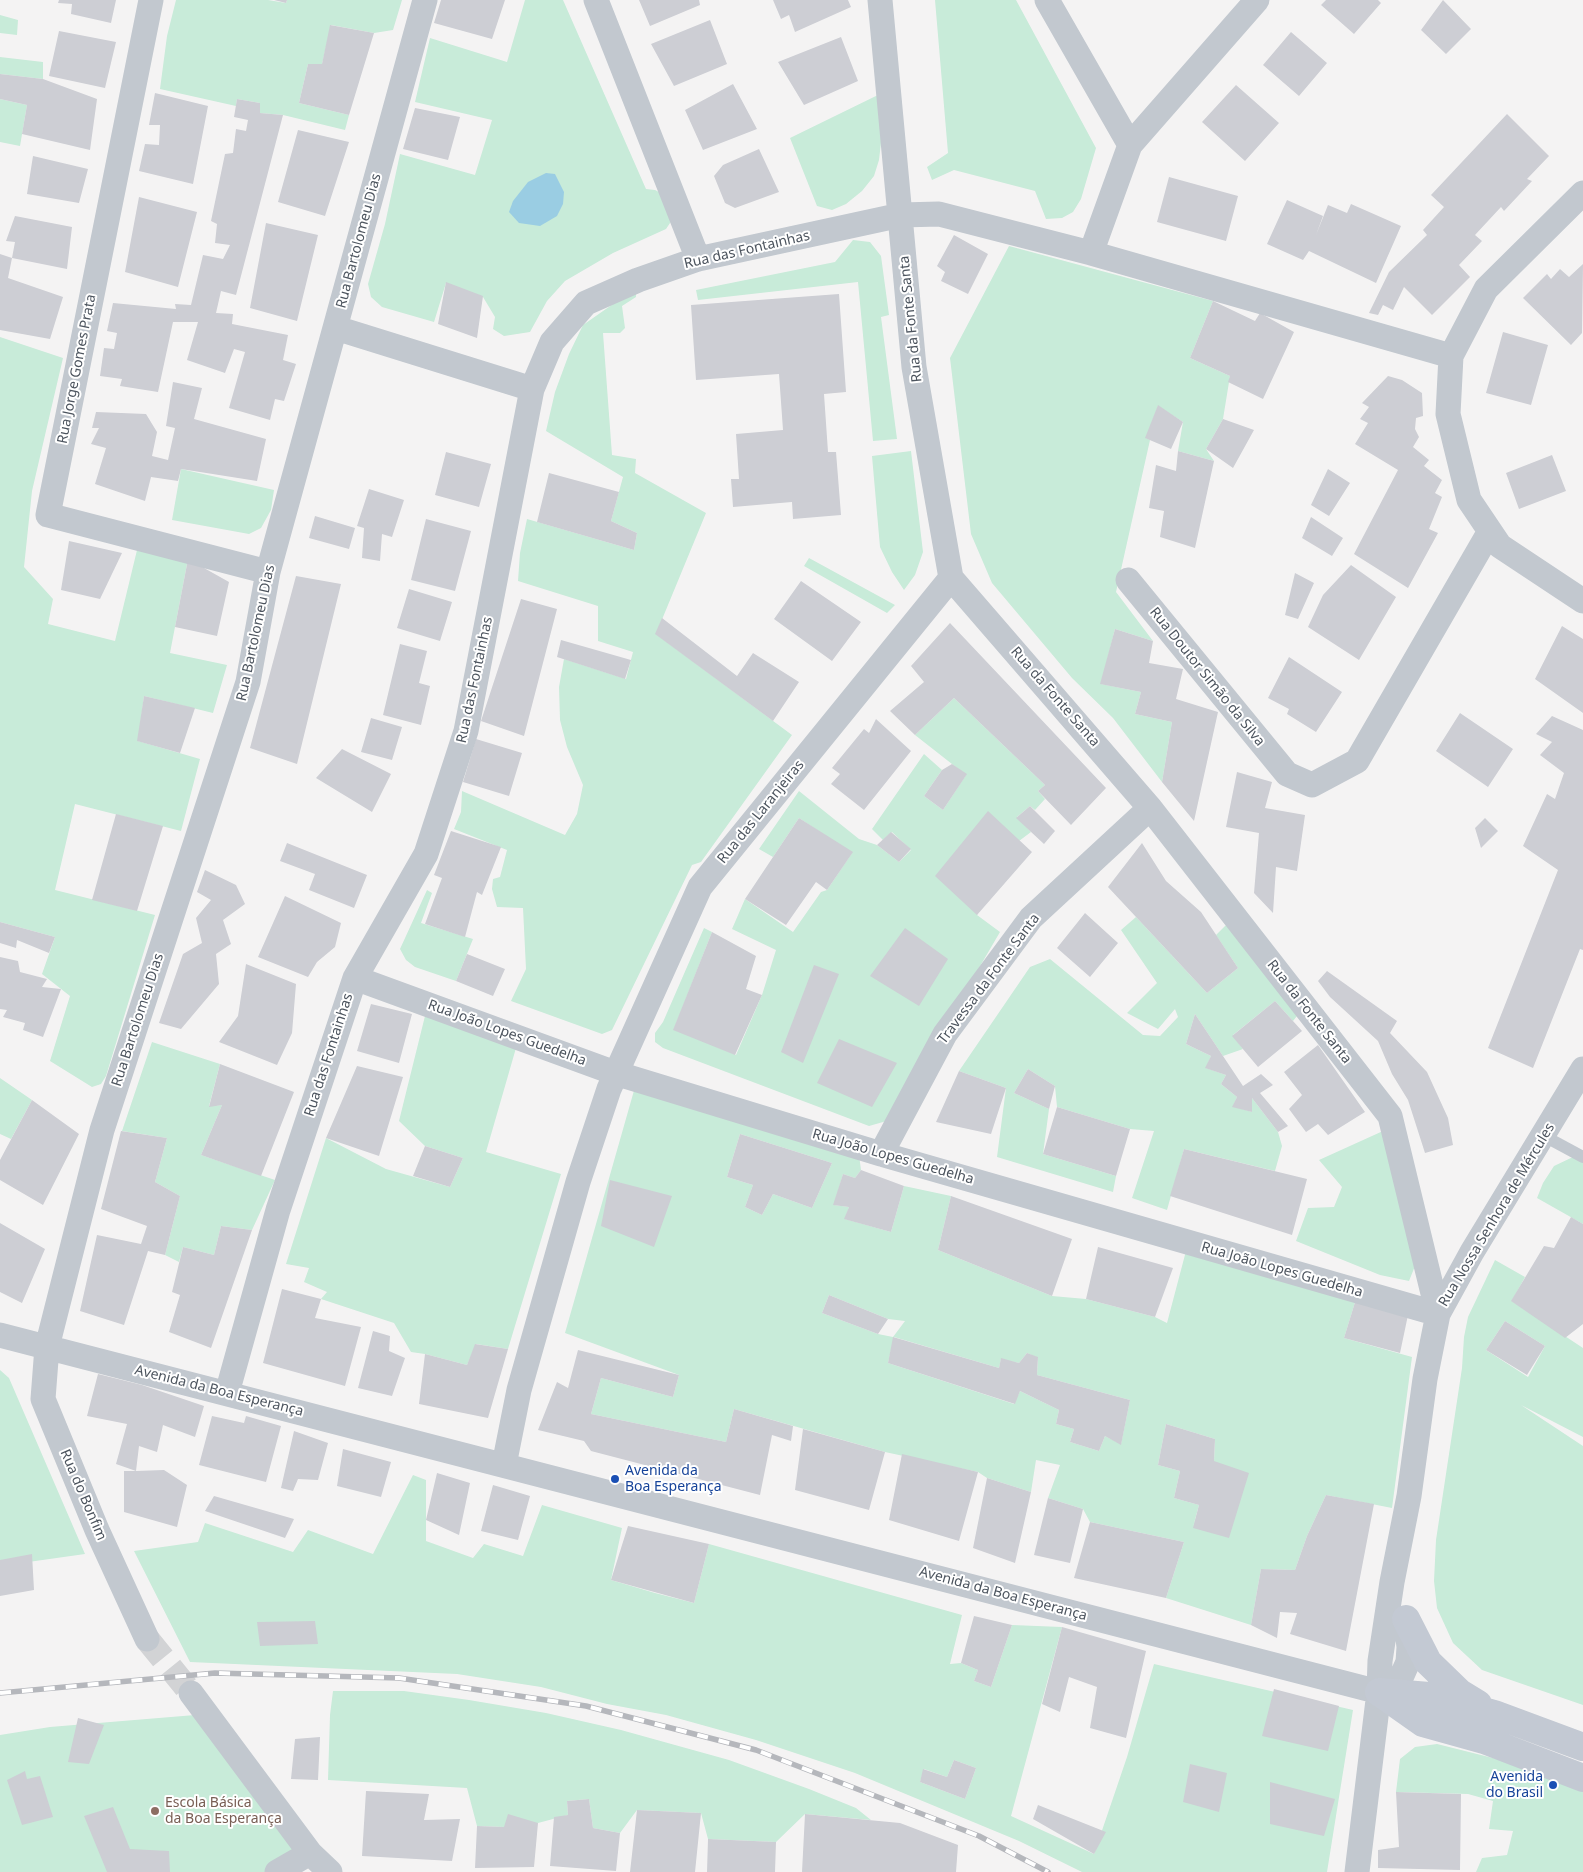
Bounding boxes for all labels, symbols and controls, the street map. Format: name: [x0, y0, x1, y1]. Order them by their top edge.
street label: Rua Bartolomeu Dias: [333, 172, 385, 310]
street label: Rua das Fontainhas: [683, 227, 811, 273]
street label: Rua da Fonte Santa: [896, 255, 926, 383]
street label: Rua Jorge Gomes Prata: [54, 293, 100, 445]
street label: Rua Bartolomeu Dias: [233, 563, 279, 703]
street label: Rua Doutor Simão da Silva: [1146, 604, 1268, 750]
street label: Rua das Fontainhas: [453, 615, 497, 745]
street label: Rua da Fonte Santa: [1007, 644, 1103, 750]
street label: Rua das Laranjeiras: [714, 757, 808, 867]
street label: Travessa da Fonte Santa: [935, 911, 1043, 1047]
street label: Rua Bartolomeu Dias: [109, 951, 167, 1089]
street label: Rua da Fonte Santa: [1263, 957, 1355, 1067]
street label: Rua das Fontainhas: [301, 991, 357, 1119]
street label: Rua João Lopes Guedelha: [426, 997, 588, 1069]
street label: Rua Nossa Senhora de Mércules: [1435, 1120, 1559, 1310]
street label: Rua João Lopes Guedelha: [810, 1126, 976, 1188]
street label: Rua João Lopes Guedelha: [1199, 1239, 1365, 1301]
street label: Avenida da Boa Esperança: [133, 1362, 305, 1420]
street label: Rua do Bonfim: [56, 1447, 110, 1543]
place label: Avenida da Boa Esperança: [625, 1463, 722, 1495]
marker: Avenida da Boa Esperança: [609, 1473, 621, 1485]
street label: Avenida da Boa Esperança: [917, 1563, 1089, 1625]
place label: Avenida do Brasil: [1486, 1769, 1543, 1801]
marker: Avenida do Brasil: [1547, 1779, 1559, 1791]
place label: Escola Básica da Boa Esperança: [165, 1795, 282, 1828]
marker: Escola Básica da Boa Esperança: [149, 1805, 161, 1817]

